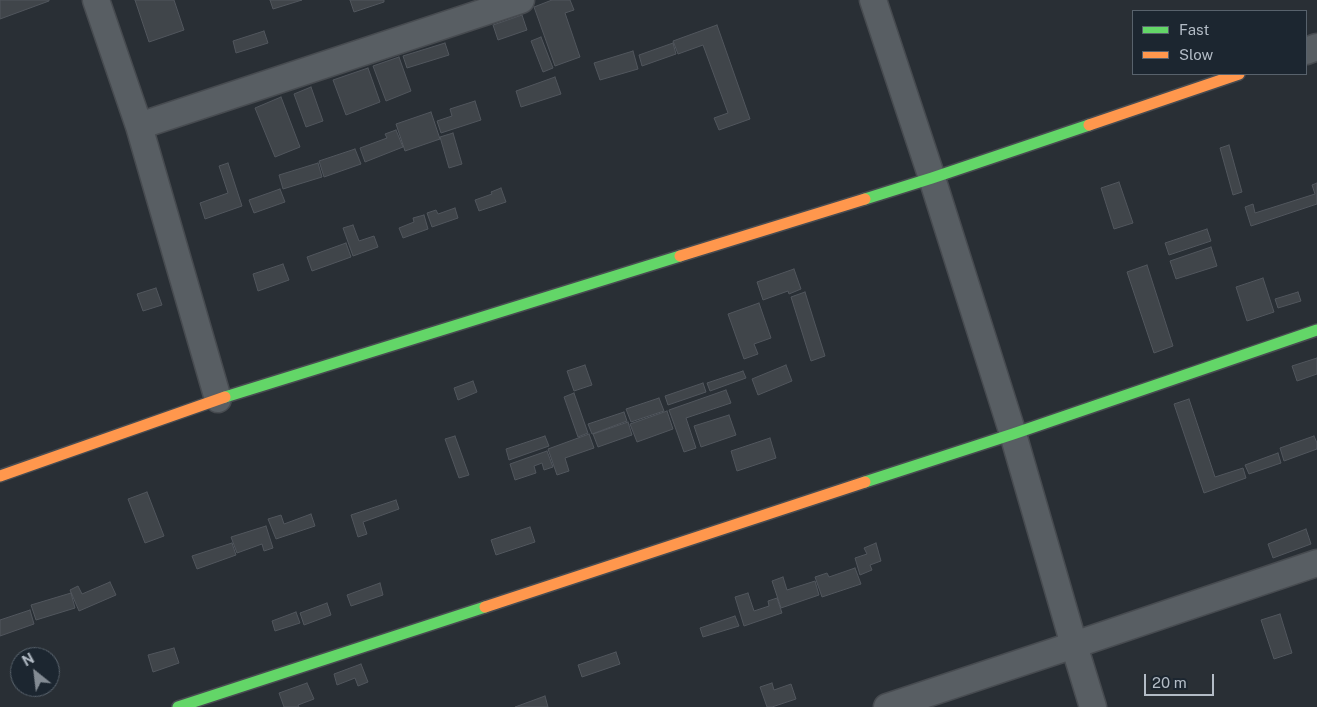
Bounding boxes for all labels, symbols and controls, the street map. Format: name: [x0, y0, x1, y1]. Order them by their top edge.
legend: [1132, 10, 1307, 75]
text: Fast: [1179, 21, 1209, 38]
text: Slow: [1179, 46, 1213, 63]
north arrow: [10, 647, 60, 697]
text: N: [20, 650, 37, 669]
scale bar: [1147, 664, 1217, 696]
text: 20 m: [1152, 674, 1187, 691]

